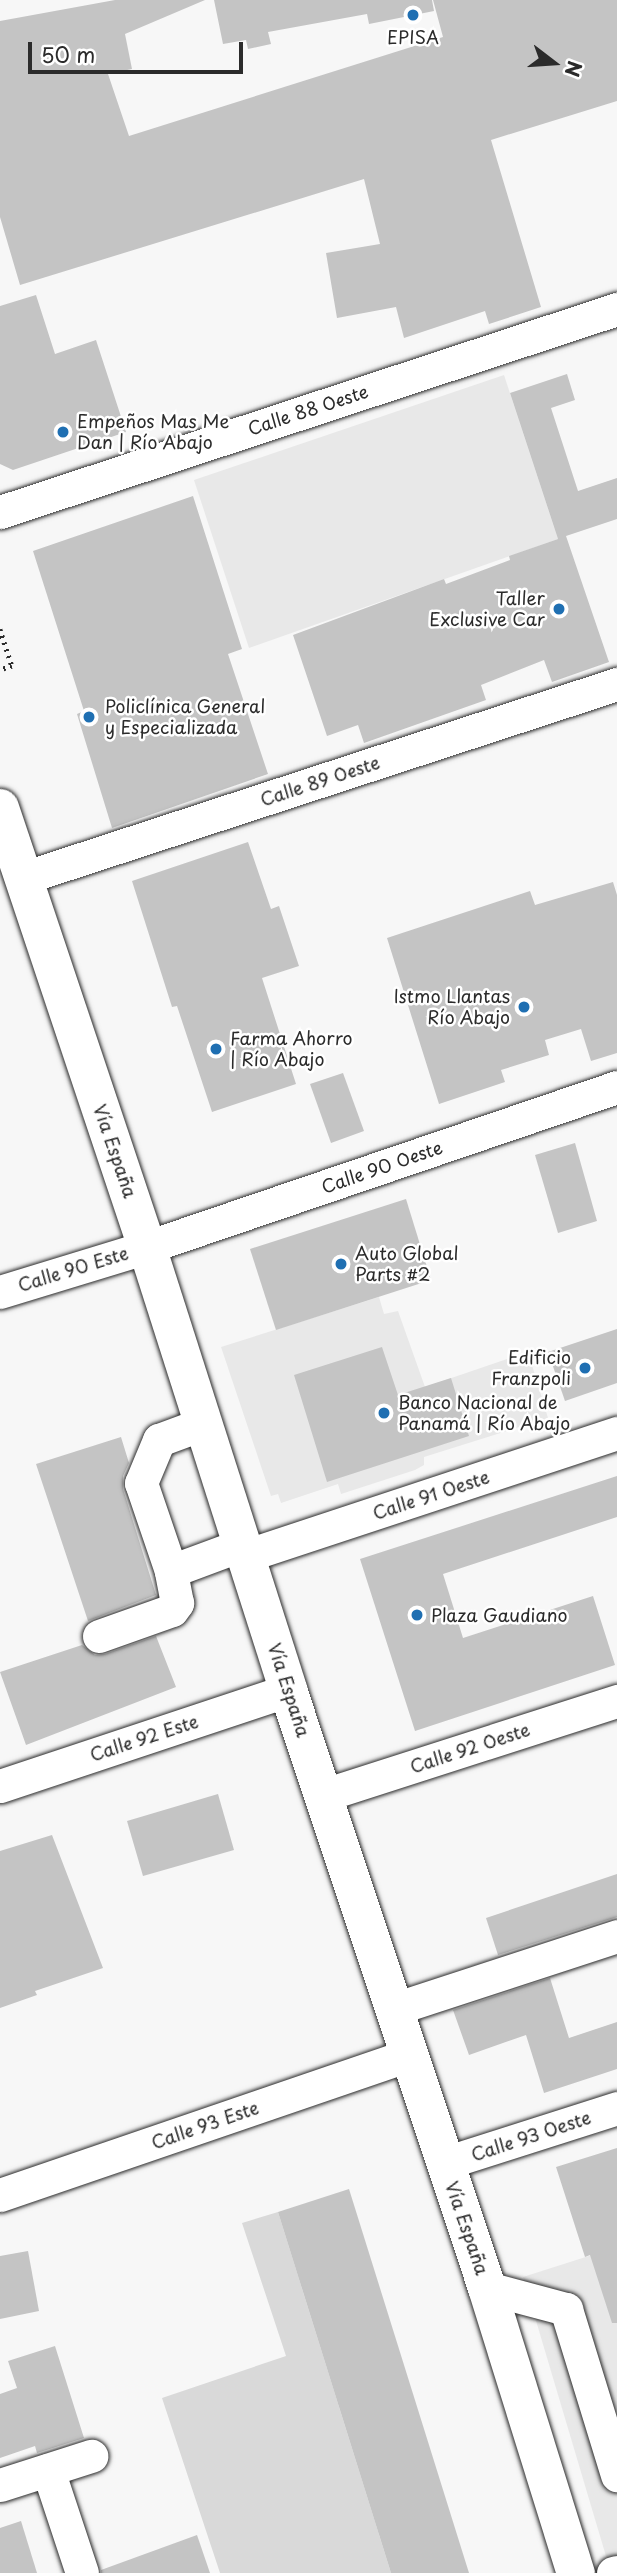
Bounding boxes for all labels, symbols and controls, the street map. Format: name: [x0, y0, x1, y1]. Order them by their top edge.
marker: EPISA: [405, 7, 421, 23]
place label: EPISA: [387, 26, 439, 48]
scale bar: [32, 28, 247, 72]
north arrow: [519, 28, 589, 98]
text: 50 m: [41, 38, 95, 70]
text: N: [558, 58, 590, 80]
street label: Calle 88 Oeste: [245, 380, 371, 440]
place label: Empeños Mas Me Dan | Río Abajo: [77, 411, 229, 453]
marker: Empeños Mas Me Dan | Río Abajo: [55, 424, 71, 440]
place label: Taller Exclusive Car: [429, 588, 545, 630]
marker: Taller Exclusive Car: [551, 601, 567, 617]
place label: Policlínica General y Especializada: [105, 696, 266, 738]
marker: Policlínica General y Especializada: [79, 707, 99, 727]
street label: Calle 89 Oeste: [257, 751, 383, 811]
place label: Istmo Llantas Río Abajo: [393, 986, 510, 1028]
marker: Istmo Llantas Río Abajo: [516, 999, 532, 1015]
place label: Farma Ahorro | Río Abajo: [230, 1028, 353, 1070]
marker: Farma Ahorro | Río Abajo: [208, 1041, 224, 1057]
street label: Vía España: [89, 1102, 141, 1200]
street label: Calle 90 Oeste: [319, 1136, 445, 1198]
street label: Calle 90 Este: [15, 1242, 131, 1296]
place label: Auto Global Parts #2: [355, 1243, 459, 1286]
marker: Auto Global Parts #2: [333, 1256, 349, 1272]
place label: Edificio Franzpoli: [491, 1347, 571, 1390]
marker: Edificio Franzpoli: [577, 1360, 593, 1376]
place label: Banco Nacional de Panamá | Río Abajo: [398, 1392, 572, 1434]
marker: Banco Nacional de Panamá | Río Abajo: [376, 1405, 392, 1421]
street label: Calle 91 Oeste: [370, 1466, 492, 1524]
place label: Plaza Gaudiano: [431, 1604, 567, 1626]
marker: Plaza Gaudiano: [409, 1607, 425, 1623]
street label: Vía España: [264, 1641, 314, 1739]
street label: Calle 92 Este: [86, 1710, 202, 1766]
street label: Calle 92 Oeste: [407, 1718, 533, 1778]
street label: Calle 93 Este: [148, 2096, 262, 2154]
street label: Calle 93 Oeste: [468, 2106, 594, 2166]
street label: Vía España: [441, 2179, 493, 2277]

